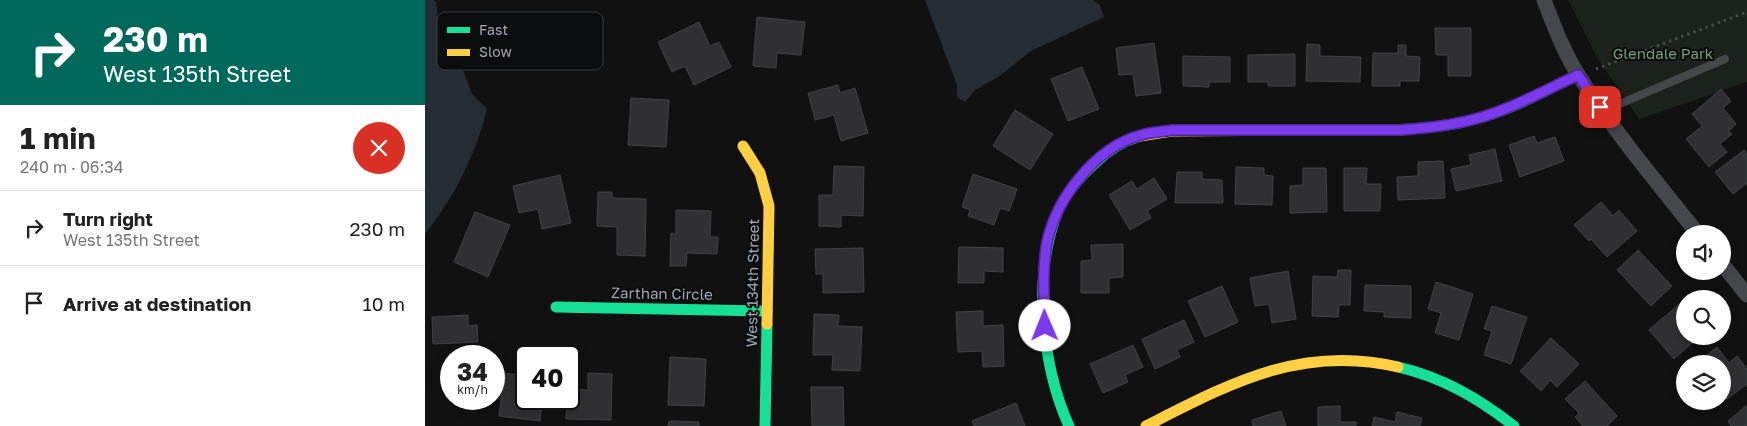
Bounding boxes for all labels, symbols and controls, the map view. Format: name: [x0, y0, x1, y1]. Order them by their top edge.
legend: [437, 12, 603, 70]
text: 230 m: [103, 18, 208, 60]
icon: right: [20, 20, 85, 85]
text: Fast: [479, 21, 508, 38]
text: Slow: [479, 43, 512, 60]
park label: Glendale Park: [1613, 44, 1714, 62]
text: West 135th Street: [103, 60, 291, 87]
pin: [1579, 86, 1621, 128]
icon: arrive: [1586, 93, 1614, 121]
text: 1 min: [20, 120, 96, 156]
button: close: [353, 122, 405, 174]
text: 240 m · 06:34: [20, 157, 123, 177]
text: Turn right: [63, 207, 153, 230]
icon: right: [20, 214, 48, 242]
text: 230 m: [350, 217, 405, 240]
street label: West 134th Street: [742, 218, 762, 348]
map controls: [1676, 225, 1731, 410]
button: sound: [1676, 225, 1731, 280]
text: West 135th Street: [63, 230, 200, 250]
street label: Zarthan Circle: [611, 283, 713, 303]
icon: arrive: [20, 289, 48, 317]
button: search: [1676, 290, 1731, 345]
text: Arrive at destination: [63, 292, 251, 315]
text: 10 m: [362, 292, 405, 315]
position arrow: [1018, 299, 1070, 351]
speed limit sign: 40: [515, 345, 580, 410]
button: layers: [1676, 355, 1731, 410]
text: 34: [457, 356, 488, 387]
text: km/h: [457, 382, 488, 397]

